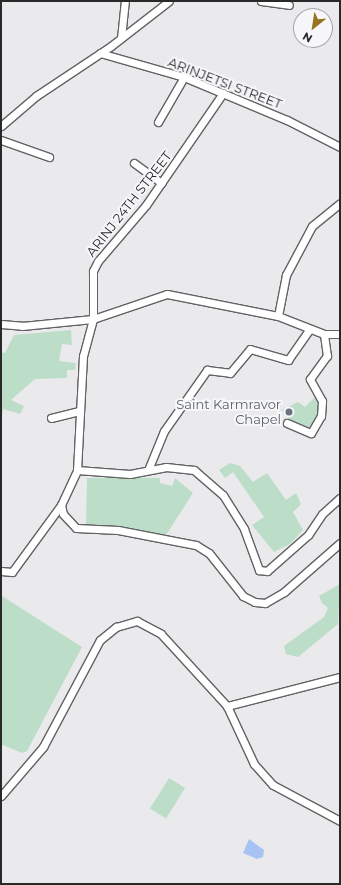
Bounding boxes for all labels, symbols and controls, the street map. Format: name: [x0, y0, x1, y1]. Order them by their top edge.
north arrow: [293, 8, 333, 48]
text: N: [300, 29, 315, 46]
street label: ARINJETSI STREET: [166, 54, 284, 112]
street label: ARINJ 24TH STREET: [83, 148, 175, 260]
place label: Saint Karmravor Chapel: [176, 397, 281, 428]
marker: Saint Karmravor Chapel: [284, 407, 294, 417]

